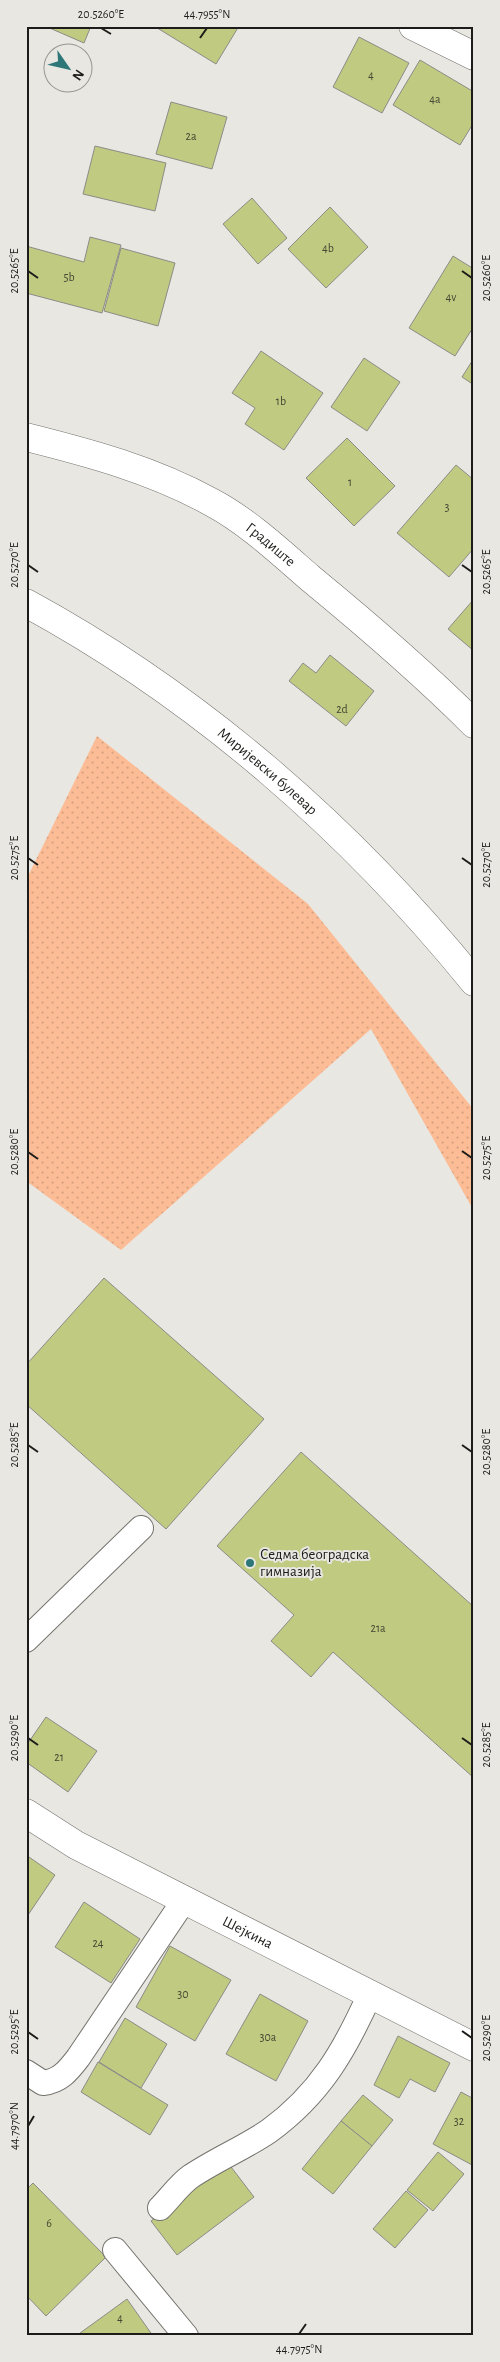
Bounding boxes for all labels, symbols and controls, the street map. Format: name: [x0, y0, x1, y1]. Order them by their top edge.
text: 20.5260°E: [78, 8, 124, 20]
text: 44.7955°N: [184, 8, 230, 20]
north arrow: [42, 42, 92, 92]
text: N: [69, 67, 86, 83]
house number: 4: [368, 69, 374, 81]
house number: 4a: [429, 93, 441, 105]
house number: 2a: [185, 130, 197, 142]
house number: 4b: [322, 242, 334, 254]
text: 20.5265°E: [8, 248, 20, 293]
text: 20.5260°E: [480, 255, 492, 301]
house number: 5b: [63, 271, 75, 283]
house number: 4v: [446, 291, 456, 303]
house number: 1b: [276, 395, 286, 407]
house number: 1: [348, 476, 352, 488]
house number: 3: [445, 501, 450, 513]
street label: Градиште: [243, 520, 298, 570]
text: 20.5270°E: [8, 542, 20, 588]
text: 20.5265°E: [480, 549, 492, 594]
house number: 2d: [336, 703, 348, 715]
street label: Миријевски булевар: [215, 725, 320, 818]
text: 20.5275°E: [8, 836, 20, 880]
text: 20.5270°E: [480, 842, 492, 888]
text: 20.5280°E: [8, 1129, 20, 1175]
text: 20.5275°E: [480, 1136, 492, 1180]
text: 20.5285°E: [8, 1422, 20, 1468]
text: 20.5280°E: [480, 1429, 492, 1475]
place label: Седма београдска гимназија: [260, 1547, 369, 1579]
marker: Седма београдска гимназија: [244, 1557, 256, 1569]
house number: 21a: [370, 1622, 386, 1634]
text: 20.5290°E: [8, 1715, 20, 1761]
text: 20.5285°E: [480, 1722, 492, 1768]
house number: 21: [54, 1751, 64, 1763]
street label: Шејкина: [220, 1914, 275, 1952]
house number: 24: [92, 1937, 104, 1949]
house number: 30: [177, 1988, 189, 2000]
text: 20.5295°E: [8, 2009, 20, 2054]
text: 20.5290°E: [480, 2015, 492, 2061]
house number: 30a: [260, 2031, 277, 2043]
text: 44.7970°N: [8, 2102, 20, 2150]
house number: 32: [454, 2115, 465, 2127]
house number: 6: [46, 2217, 52, 2229]
house number: 4: [117, 2312, 123, 2324]
text: 44.7975°N: [276, 2343, 322, 2355]

